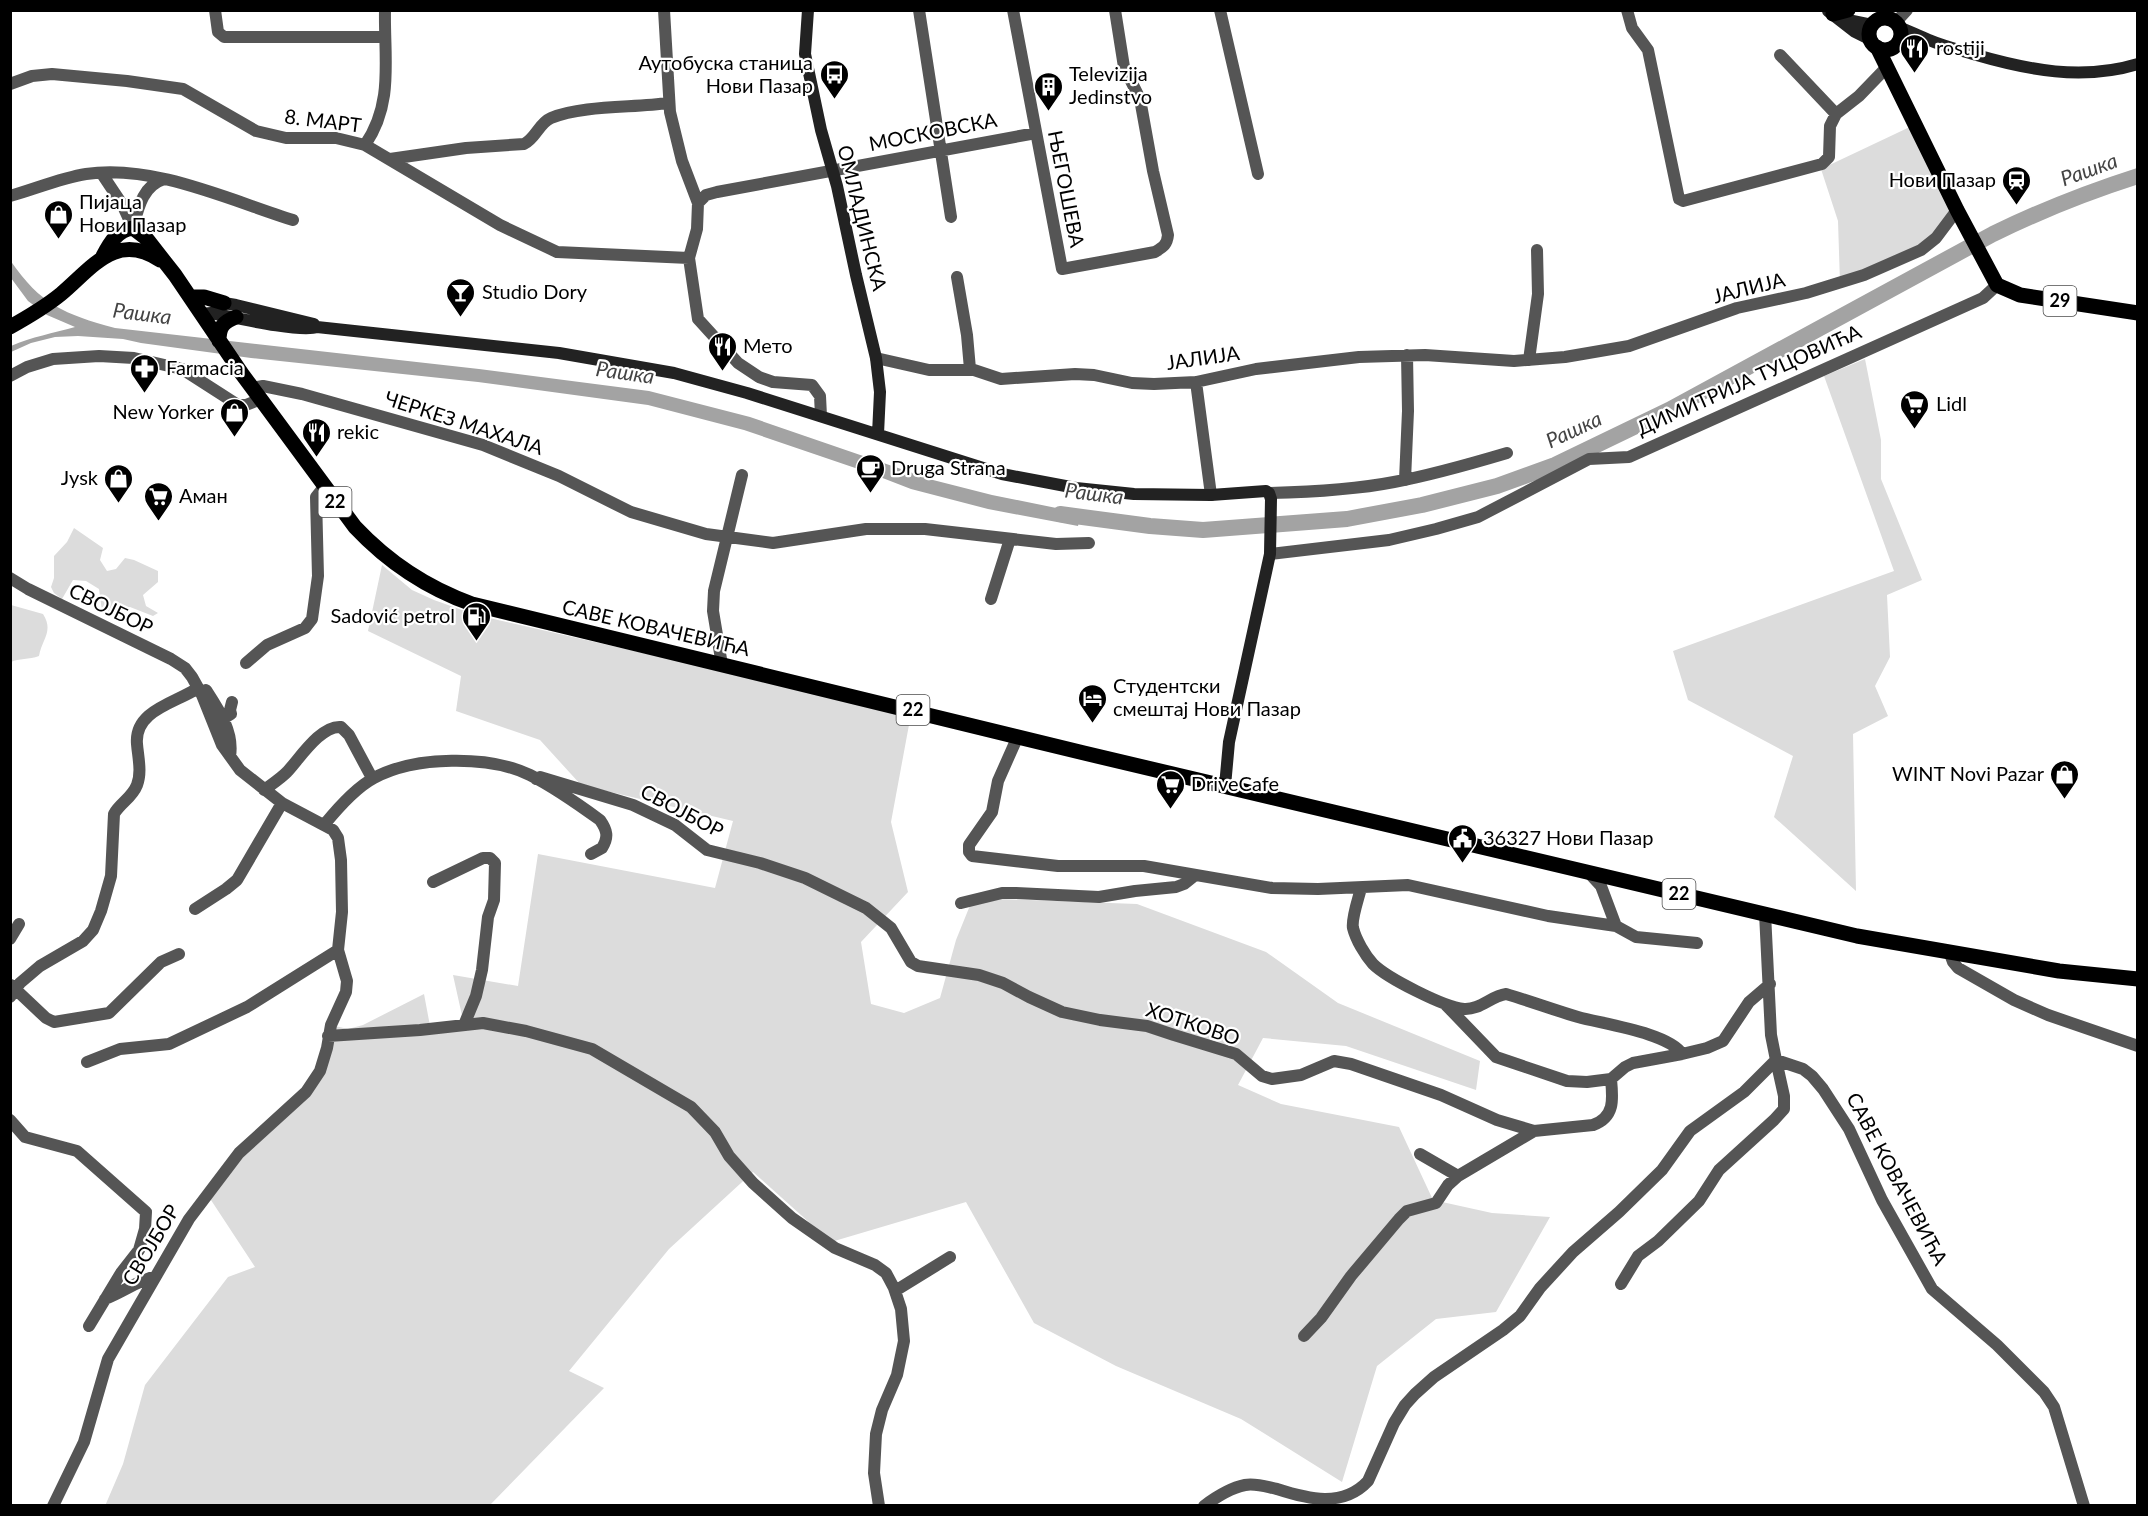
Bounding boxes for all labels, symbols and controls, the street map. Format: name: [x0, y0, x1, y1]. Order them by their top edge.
restaurant icon: rostiji: [1899, 32, 1931, 74]
place label: rostiji: [1936, 35, 1985, 59]
place label: Аутобуска станица Нови Пазар: [638, 50, 813, 97]
bus stop icon: Аутобуска станица Нови Пазар: [818, 58, 850, 100]
place label: Televizija Jedinstvo: [1069, 61, 1152, 108]
building icon: Televizija Jedinstvo: [1032, 70, 1064, 112]
street label: 8. МАРТ: [283, 103, 363, 137]
street label: МОСКОВСКА: [867, 107, 999, 155]
street label: ЊЕГОШЕВА: [1044, 128, 1090, 250]
street label: ОМЛАДИНСКА: [833, 142, 893, 294]
water label: Рашка: [2057, 147, 2120, 190]
station icon: Нови Пазар: [2001, 164, 2033, 206]
place label: Нови Пазар: [1889, 167, 1996, 191]
place label: Пијаца Нови Пазар: [79, 189, 186, 236]
shop icon: Пијаца Нови Пазар: [42, 198, 74, 240]
street label: ЈАЛИЈА: [1710, 266, 1788, 308]
bar icon: Studio Dory: [445, 276, 477, 318]
place label: Studio Dory: [482, 279, 588, 303]
road number: 29: [2044, 286, 2076, 316]
water label: Рашка: [112, 297, 173, 328]
street label: ДИМИТРИЈА ТУЦОВИЋА: [1633, 319, 1865, 439]
restaurant icon: Мето: [706, 330, 738, 372]
place label: Мето: [743, 333, 793, 357]
street label: ЈАЛИЈА: [1165, 340, 1241, 374]
pharmacy icon: Farmacia: [129, 352, 161, 394]
place label: Farmacia: [166, 355, 244, 379]
water label: Рашка: [594, 355, 656, 388]
street label: ЧЕРКЕЗ МАХАЛА: [382, 385, 547, 459]
supermarket icon: Lidl: [1899, 388, 1931, 430]
place label: Lidl: [1936, 391, 1967, 415]
shop icon: New Yorker: [219, 396, 251, 438]
place label: New Yorker: [113, 399, 215, 423]
water label: Рашка: [1541, 405, 1605, 452]
restaurant icon: rekic: [300, 416, 332, 458]
place label: rekic: [337, 419, 379, 443]
cafe icon: Druga Strana: [854, 452, 886, 494]
place label: Druga Strana: [891, 455, 1006, 479]
shop icon: Jysk: [103, 462, 135, 504]
place label: Jysk: [61, 465, 99, 489]
water label: Рашка: [1064, 477, 1125, 508]
supermarket icon: Аман: [142, 480, 174, 522]
place label: Аман: [179, 483, 228, 507]
road number: 22: [318, 487, 352, 517]
street label: СВОЈБОР: [66, 577, 157, 639]
street label: САВЕ КОВАЧЕВИЋА: [560, 594, 753, 660]
fuel station icon: Sadović petrol: [460, 600, 492, 642]
place label: Sadović petrol: [331, 603, 455, 627]
place label: Студентски смештај Нови Пазар: [1113, 673, 1301, 720]
hotel icon: Студентски смештај Нови Пазар: [1076, 682, 1108, 724]
road number: 22: [896, 695, 930, 725]
shop icon: WINT Novi Pazar: [2049, 758, 2081, 800]
place label: WINT Novi Pazar: [1892, 761, 2045, 785]
supermarket icon: DriveCafe: [1154, 768, 1186, 810]
place label: DriveCafe: [1191, 771, 1279, 795]
street label: СВОЈБОР: [637, 778, 728, 842]
public building icon: 36327 Нови Пазар: [1446, 822, 1478, 864]
place label: 36327 Нови Пазар: [1483, 825, 1653, 849]
road number: 22: [1662, 879, 1696, 909]
street label: ХОТКОВО: [1143, 997, 1243, 1049]
street label: САВЕ КОВАЧЕВИЋА: [1842, 1088, 1954, 1269]
street label: СВОЈБОР: [117, 1200, 184, 1289]

